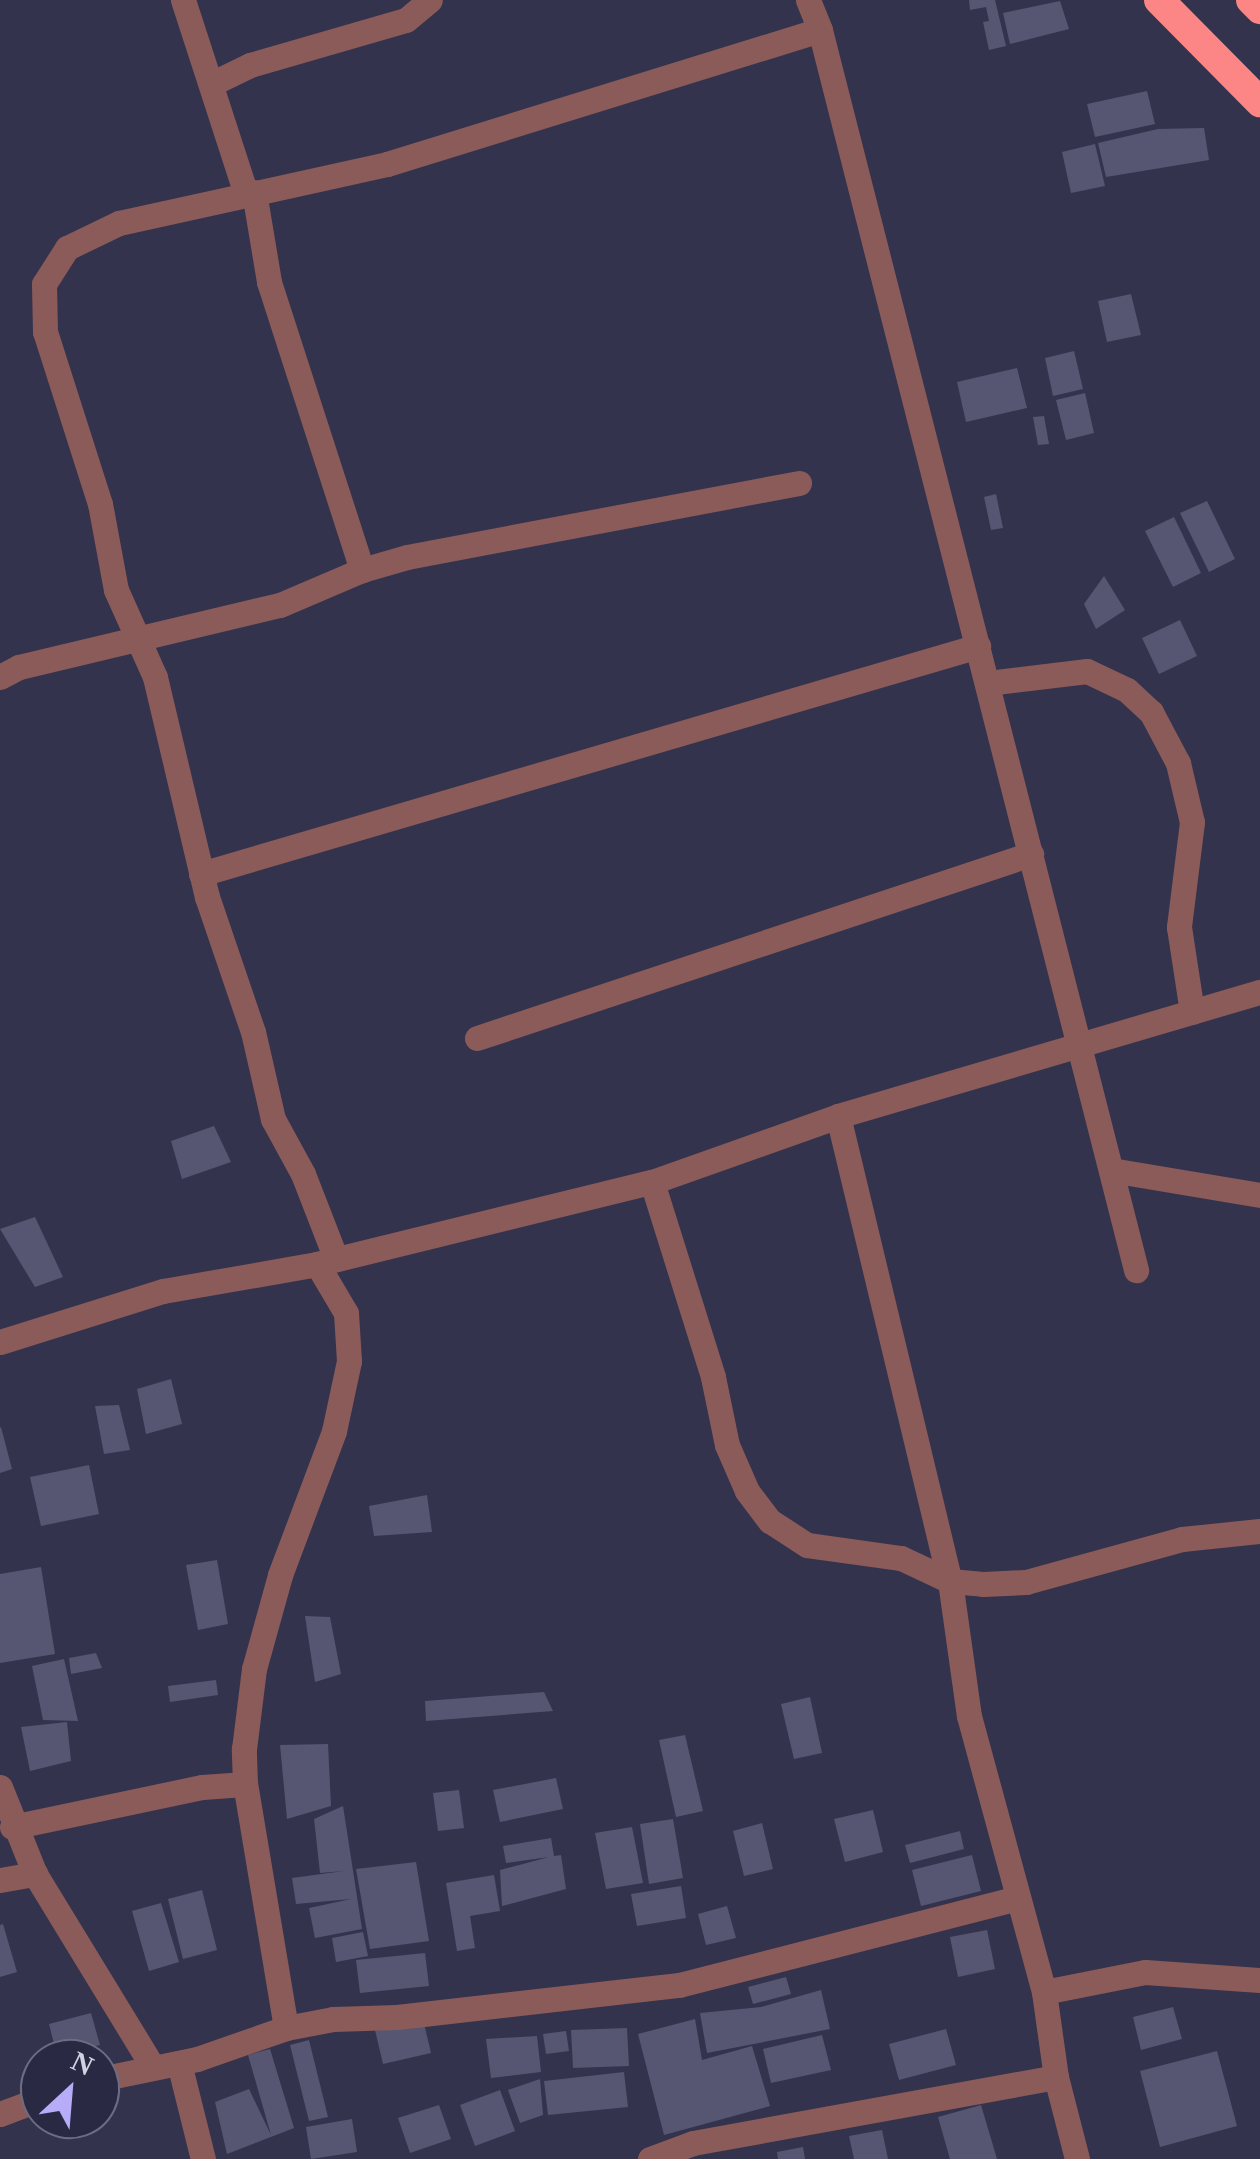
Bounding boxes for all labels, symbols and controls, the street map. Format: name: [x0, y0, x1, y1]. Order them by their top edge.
north arrow: [20, 2039, 120, 2139]
text: N: [67, 2045, 98, 2082]

